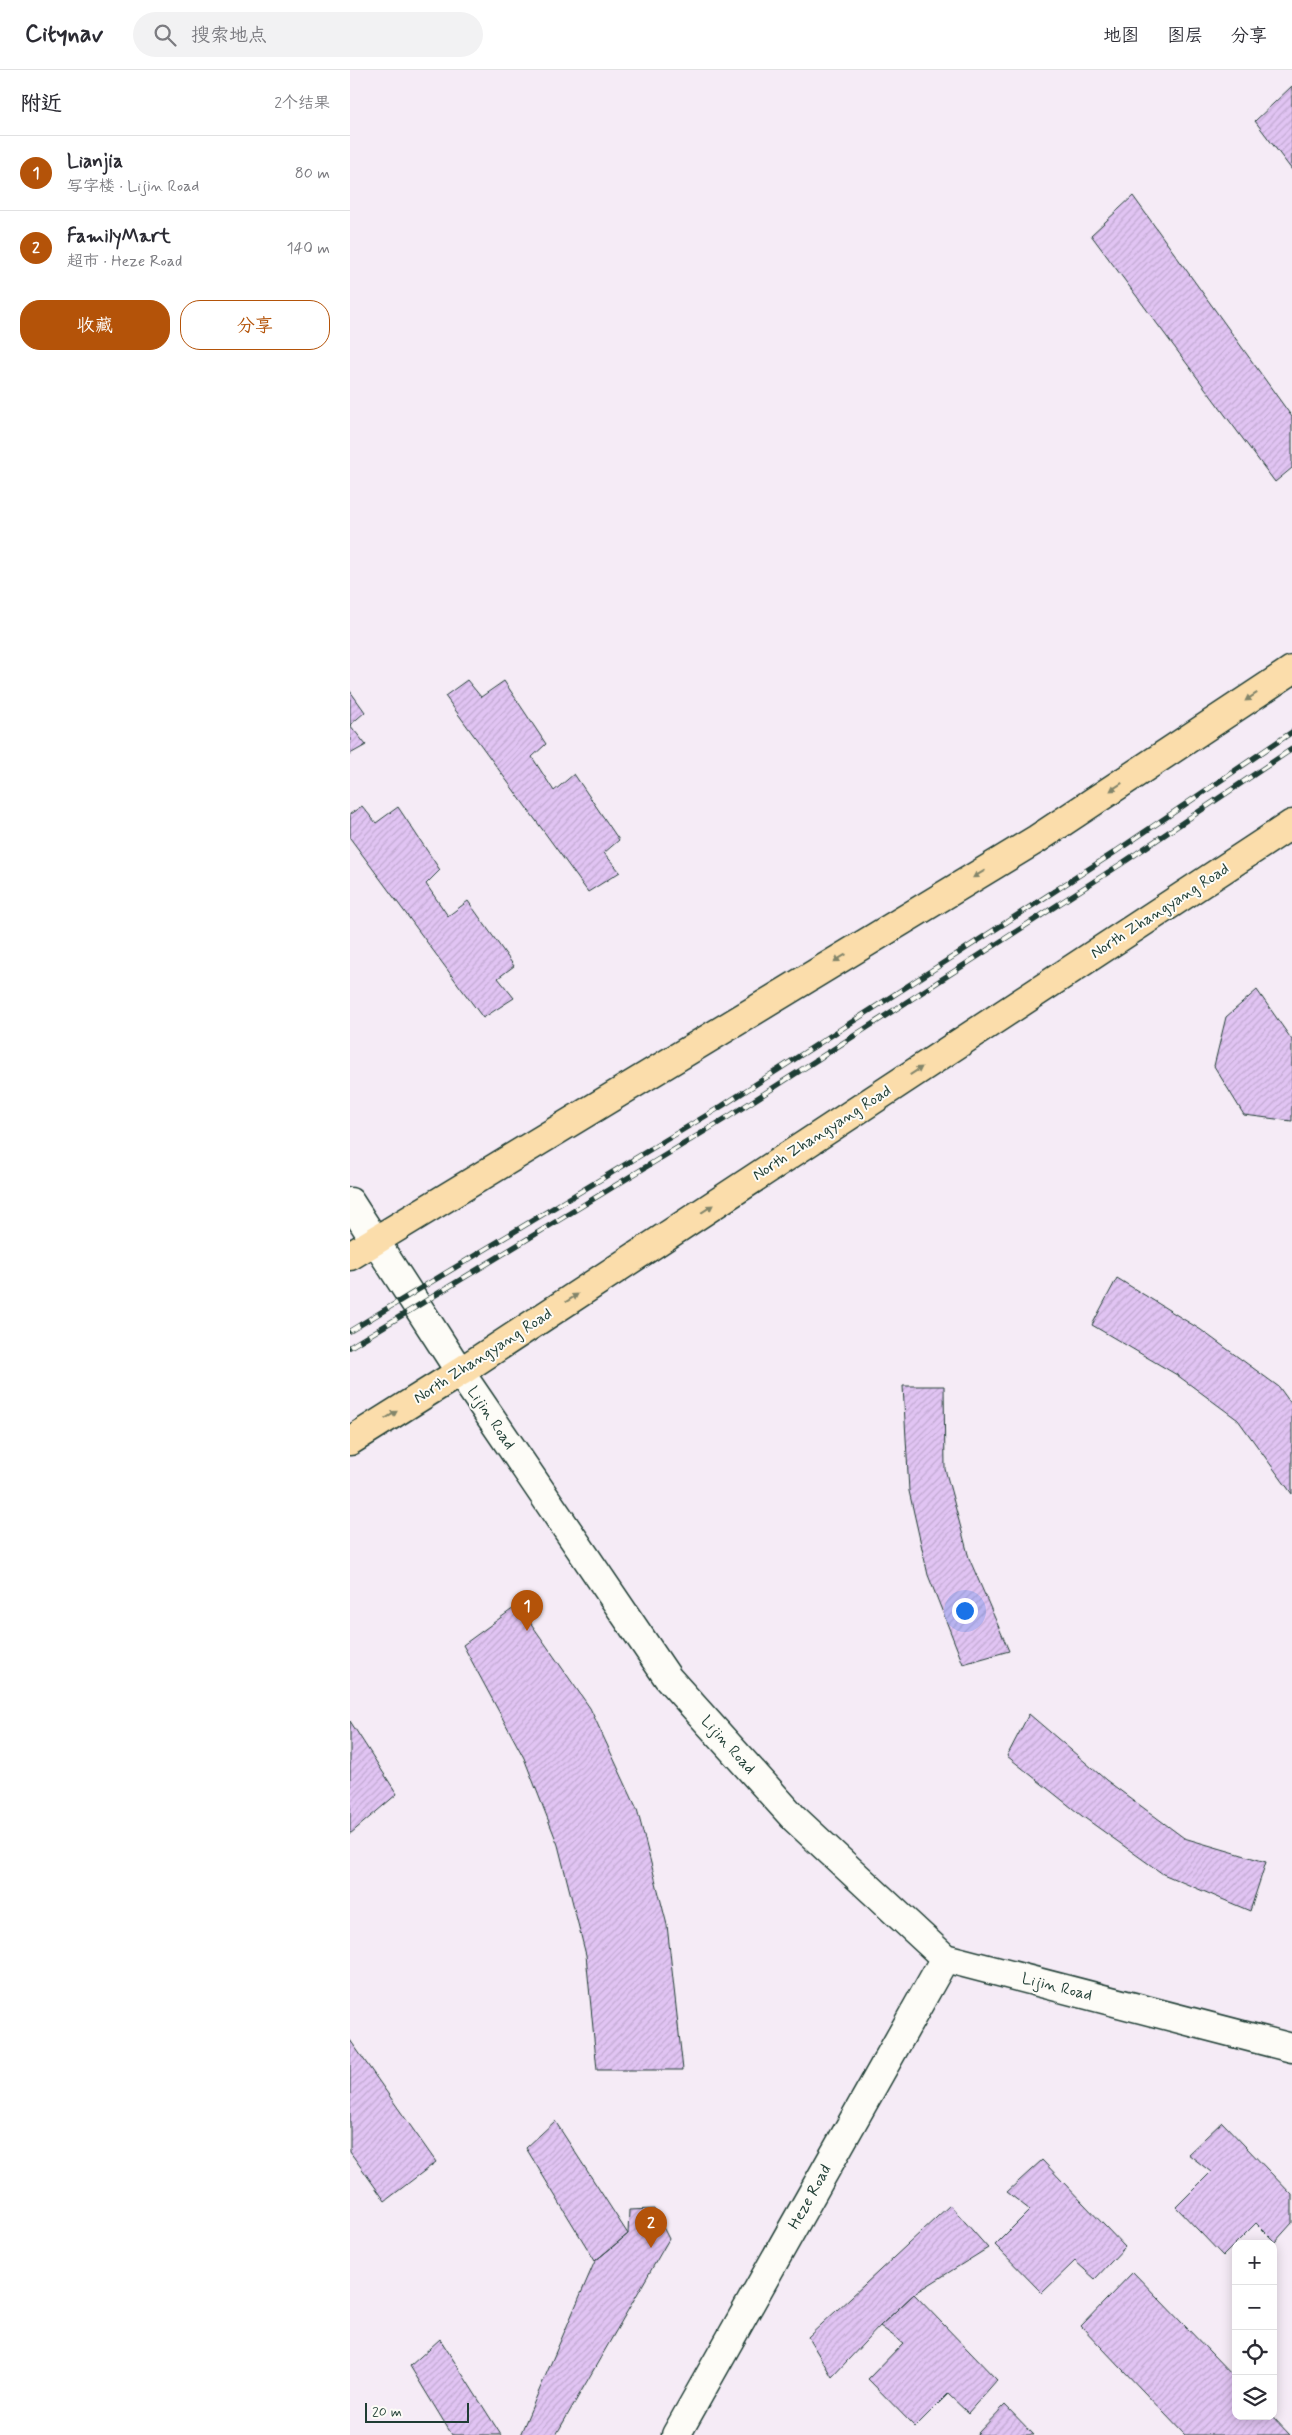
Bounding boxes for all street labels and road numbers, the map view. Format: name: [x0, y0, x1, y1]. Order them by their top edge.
street label: North Zhangyang Road: [1087, 858, 1233, 964]
street label: North Zhangyang Road: [749, 1080, 895, 1186]
street label: North Zhangyang Road: [410, 1303, 556, 1409]
street label: Lijin Road: [462, 1382, 520, 1454]
street label: Lijin Road: [696, 1711, 760, 1779]
street label: Lijin Road: [1019, 1968, 1095, 2006]
street label: Heze Road: [784, 2161, 836, 2233]

